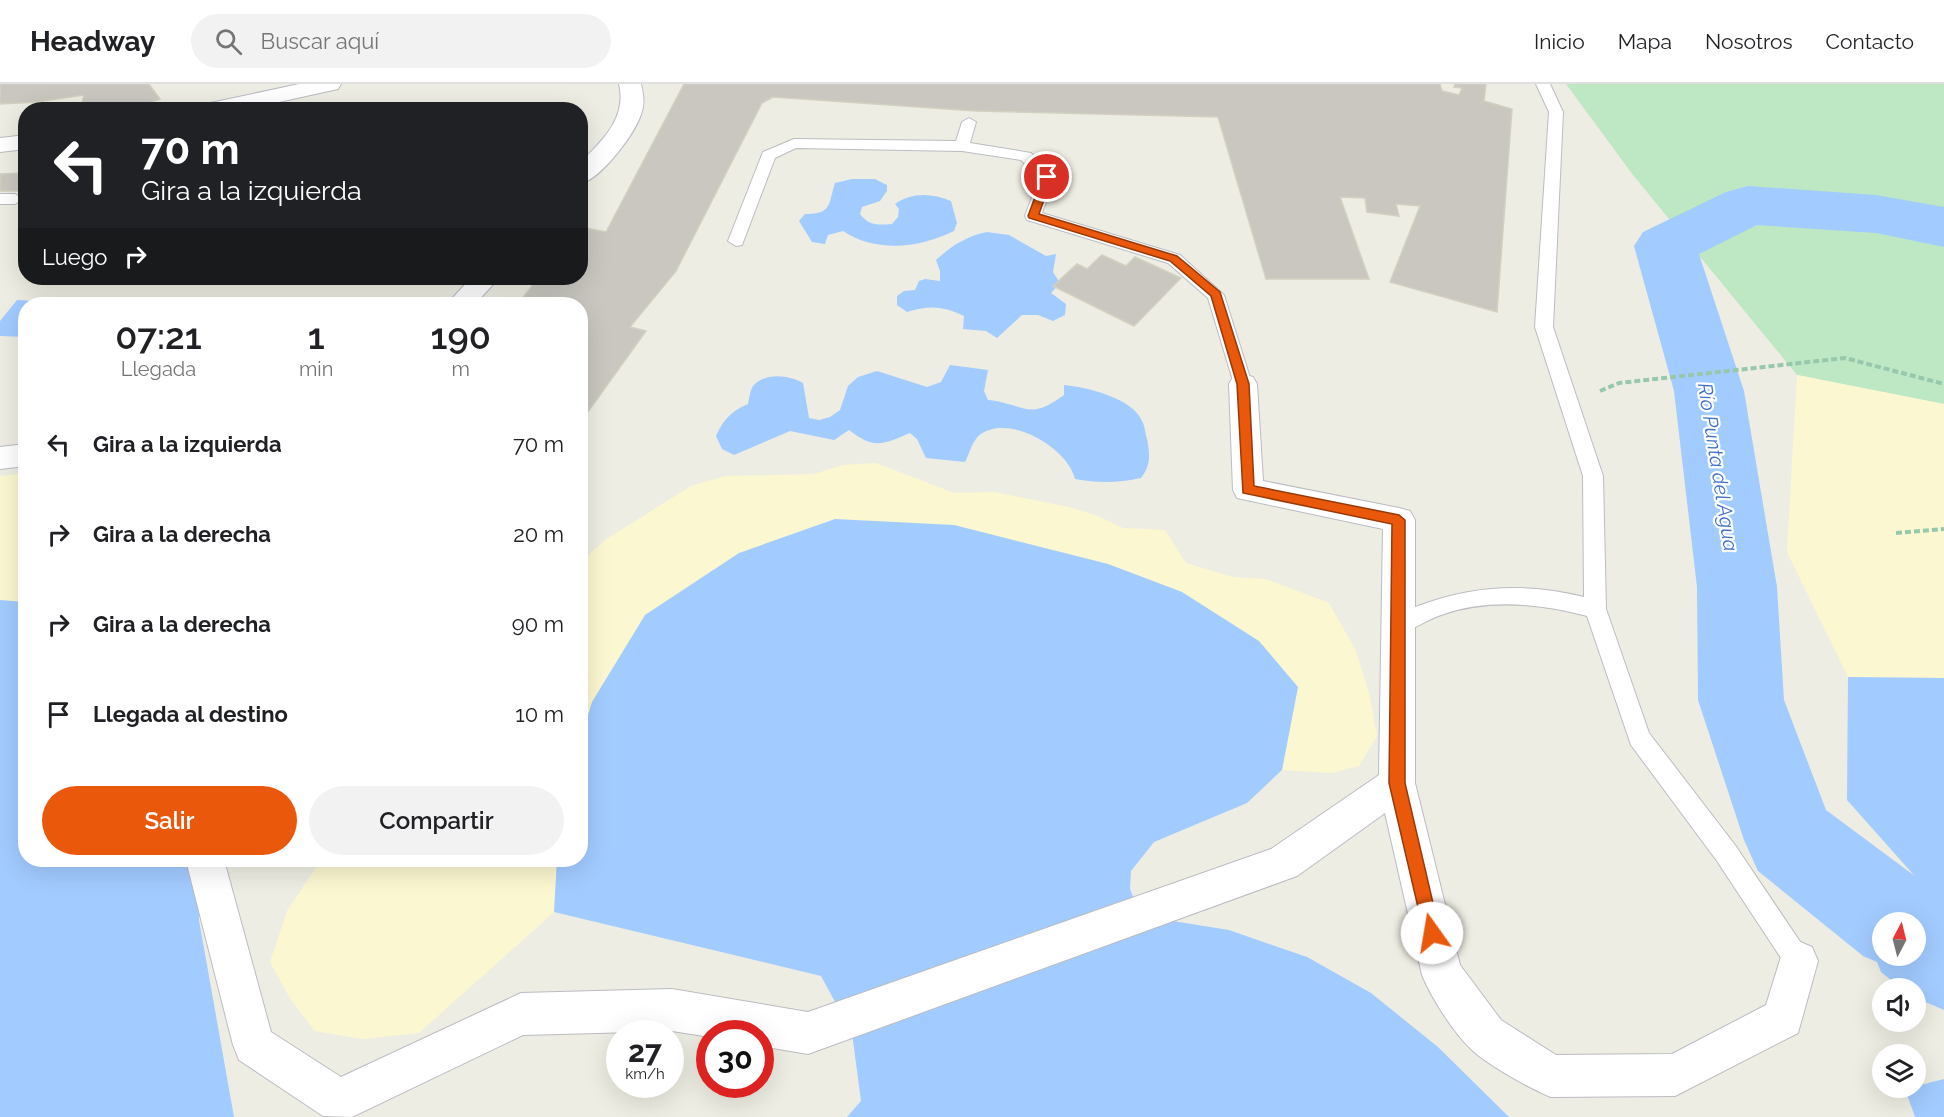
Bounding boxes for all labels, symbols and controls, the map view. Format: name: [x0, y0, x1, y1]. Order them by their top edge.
search box: [191, 14, 611, 68]
text: Headway: [30, 25, 155, 58]
icon: search: [212, 25, 245, 58]
text: Buscar aquí: [260, 28, 379, 54]
text: Inicio: [1534, 29, 1585, 54]
text: Mapa: [1618, 29, 1672, 54]
text: Nosotros: [1705, 29, 1793, 54]
text: Contacto: [1826, 29, 1914, 54]
text: 70 m: [141, 125, 240, 174]
icon: left: [42, 126, 120, 204]
pin: [1021, 151, 1072, 202]
icon: arrive: [1030, 160, 1063, 193]
text: Gira a la izquierda: [141, 175, 362, 206]
icon: right: [119, 240, 152, 273]
text: Luego: [42, 244, 107, 270]
text: 07:21: [115, 315, 202, 357]
text: 1: [308, 315, 325, 357]
text: 190: [431, 315, 491, 357]
text: Llegada: [121, 357, 196, 381]
text: min: [299, 357, 333, 381]
text: m: [451, 357, 470, 381]
water label: Río Punta del Agua: [1693, 381, 1743, 553]
icon: left: [42, 428, 75, 461]
text: Gira a la izquierda: [93, 431, 282, 457]
text: 70 m: [513, 431, 564, 457]
icon: right: [42, 518, 75, 551]
text: Gira a la derecha: [93, 521, 271, 547]
text: 20 m: [513, 521, 564, 547]
icon: right: [42, 608, 75, 641]
text: Gira a la derecha: [93, 611, 271, 637]
text: 90 m: [512, 611, 564, 637]
icon: arrive: [42, 698, 75, 731]
text: Llegada al destino: [93, 701, 288, 727]
text: 10 m: [515, 701, 564, 727]
button: Salir: [42, 786, 297, 855]
button: Compartir: [309, 786, 564, 855]
position arrow: [1400, 901, 1464, 965]
north arrow: [1872, 912, 1926, 966]
map controls: [1872, 912, 1926, 1098]
button: sound: [1872, 978, 1926, 1032]
speed limit sign: 30: [696, 1020, 774, 1098]
text: 27: [628, 1034, 662, 1069]
button: layers: [1872, 1044, 1926, 1098]
text: km/h: [625, 1065, 665, 1083]

